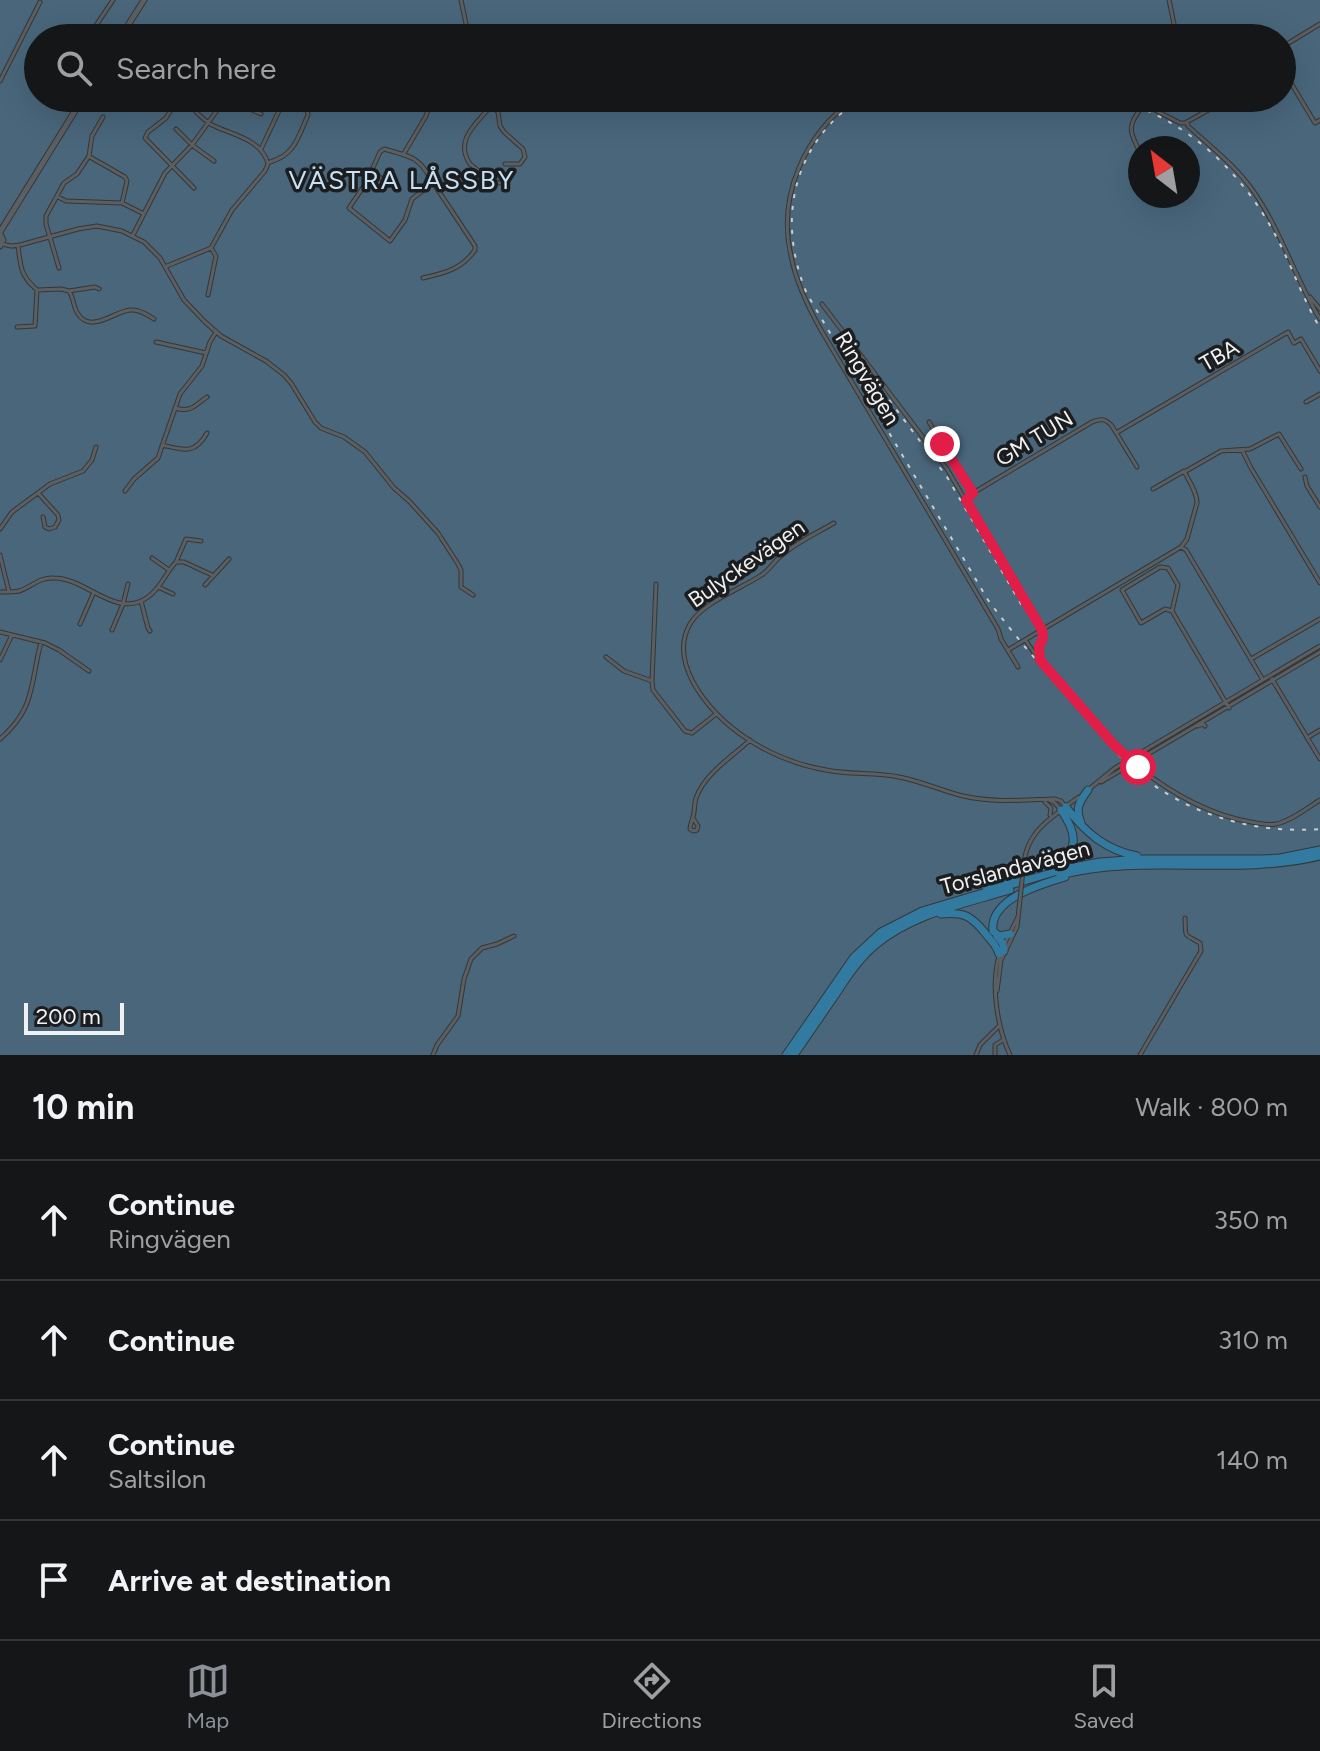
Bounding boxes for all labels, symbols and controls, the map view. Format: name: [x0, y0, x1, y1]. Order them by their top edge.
search box: [24, 24, 1296, 112]
icon: search: [52, 46, 96, 90]
text: Search here: [116, 50, 276, 87]
north arrow: [1128, 136, 1200, 208]
district label: VÄSTRA LÅSSBY: [289, 164, 515, 196]
street label: Ringvägen: [829, 327, 906, 430]
street label: TBA: [1195, 334, 1244, 377]
street label: GM TUN: [991, 405, 1078, 472]
route end: [924, 426, 960, 462]
street label: Bulyckevägen: [683, 513, 810, 613]
route start: [1120, 749, 1156, 785]
street label: Torslandavägen: [938, 835, 1093, 900]
scale bar: [24, 999, 124, 1035]
text: 200 m: [36, 1003, 101, 1030]
text: 10 min: [32, 1087, 134, 1128]
text: Walk · 800 m: [1135, 1091, 1288, 1123]
text: Continue: [108, 1186, 235, 1223]
icon: ahead: [32, 1198, 76, 1242]
text: 350 m: [1214, 1204, 1288, 1236]
text: Ringvägen: [108, 1223, 231, 1255]
icon: ahead: [32, 1318, 76, 1362]
text: Continue: [108, 1322, 235, 1359]
text: 310 m: [1218, 1324, 1288, 1356]
text: Continue: [108, 1426, 235, 1463]
icon: ahead: [32, 1438, 76, 1482]
text: 140 m: [1216, 1444, 1288, 1476]
text: Saltsilon: [108, 1463, 206, 1495]
icon: arrive: [32, 1558, 76, 1602]
text: Arrive at destination: [108, 1562, 391, 1599]
tab: Map: [186, 1659, 230, 1734]
tab: Directions: [602, 1659, 702, 1734]
tab: Saved: [1073, 1659, 1134, 1734]

